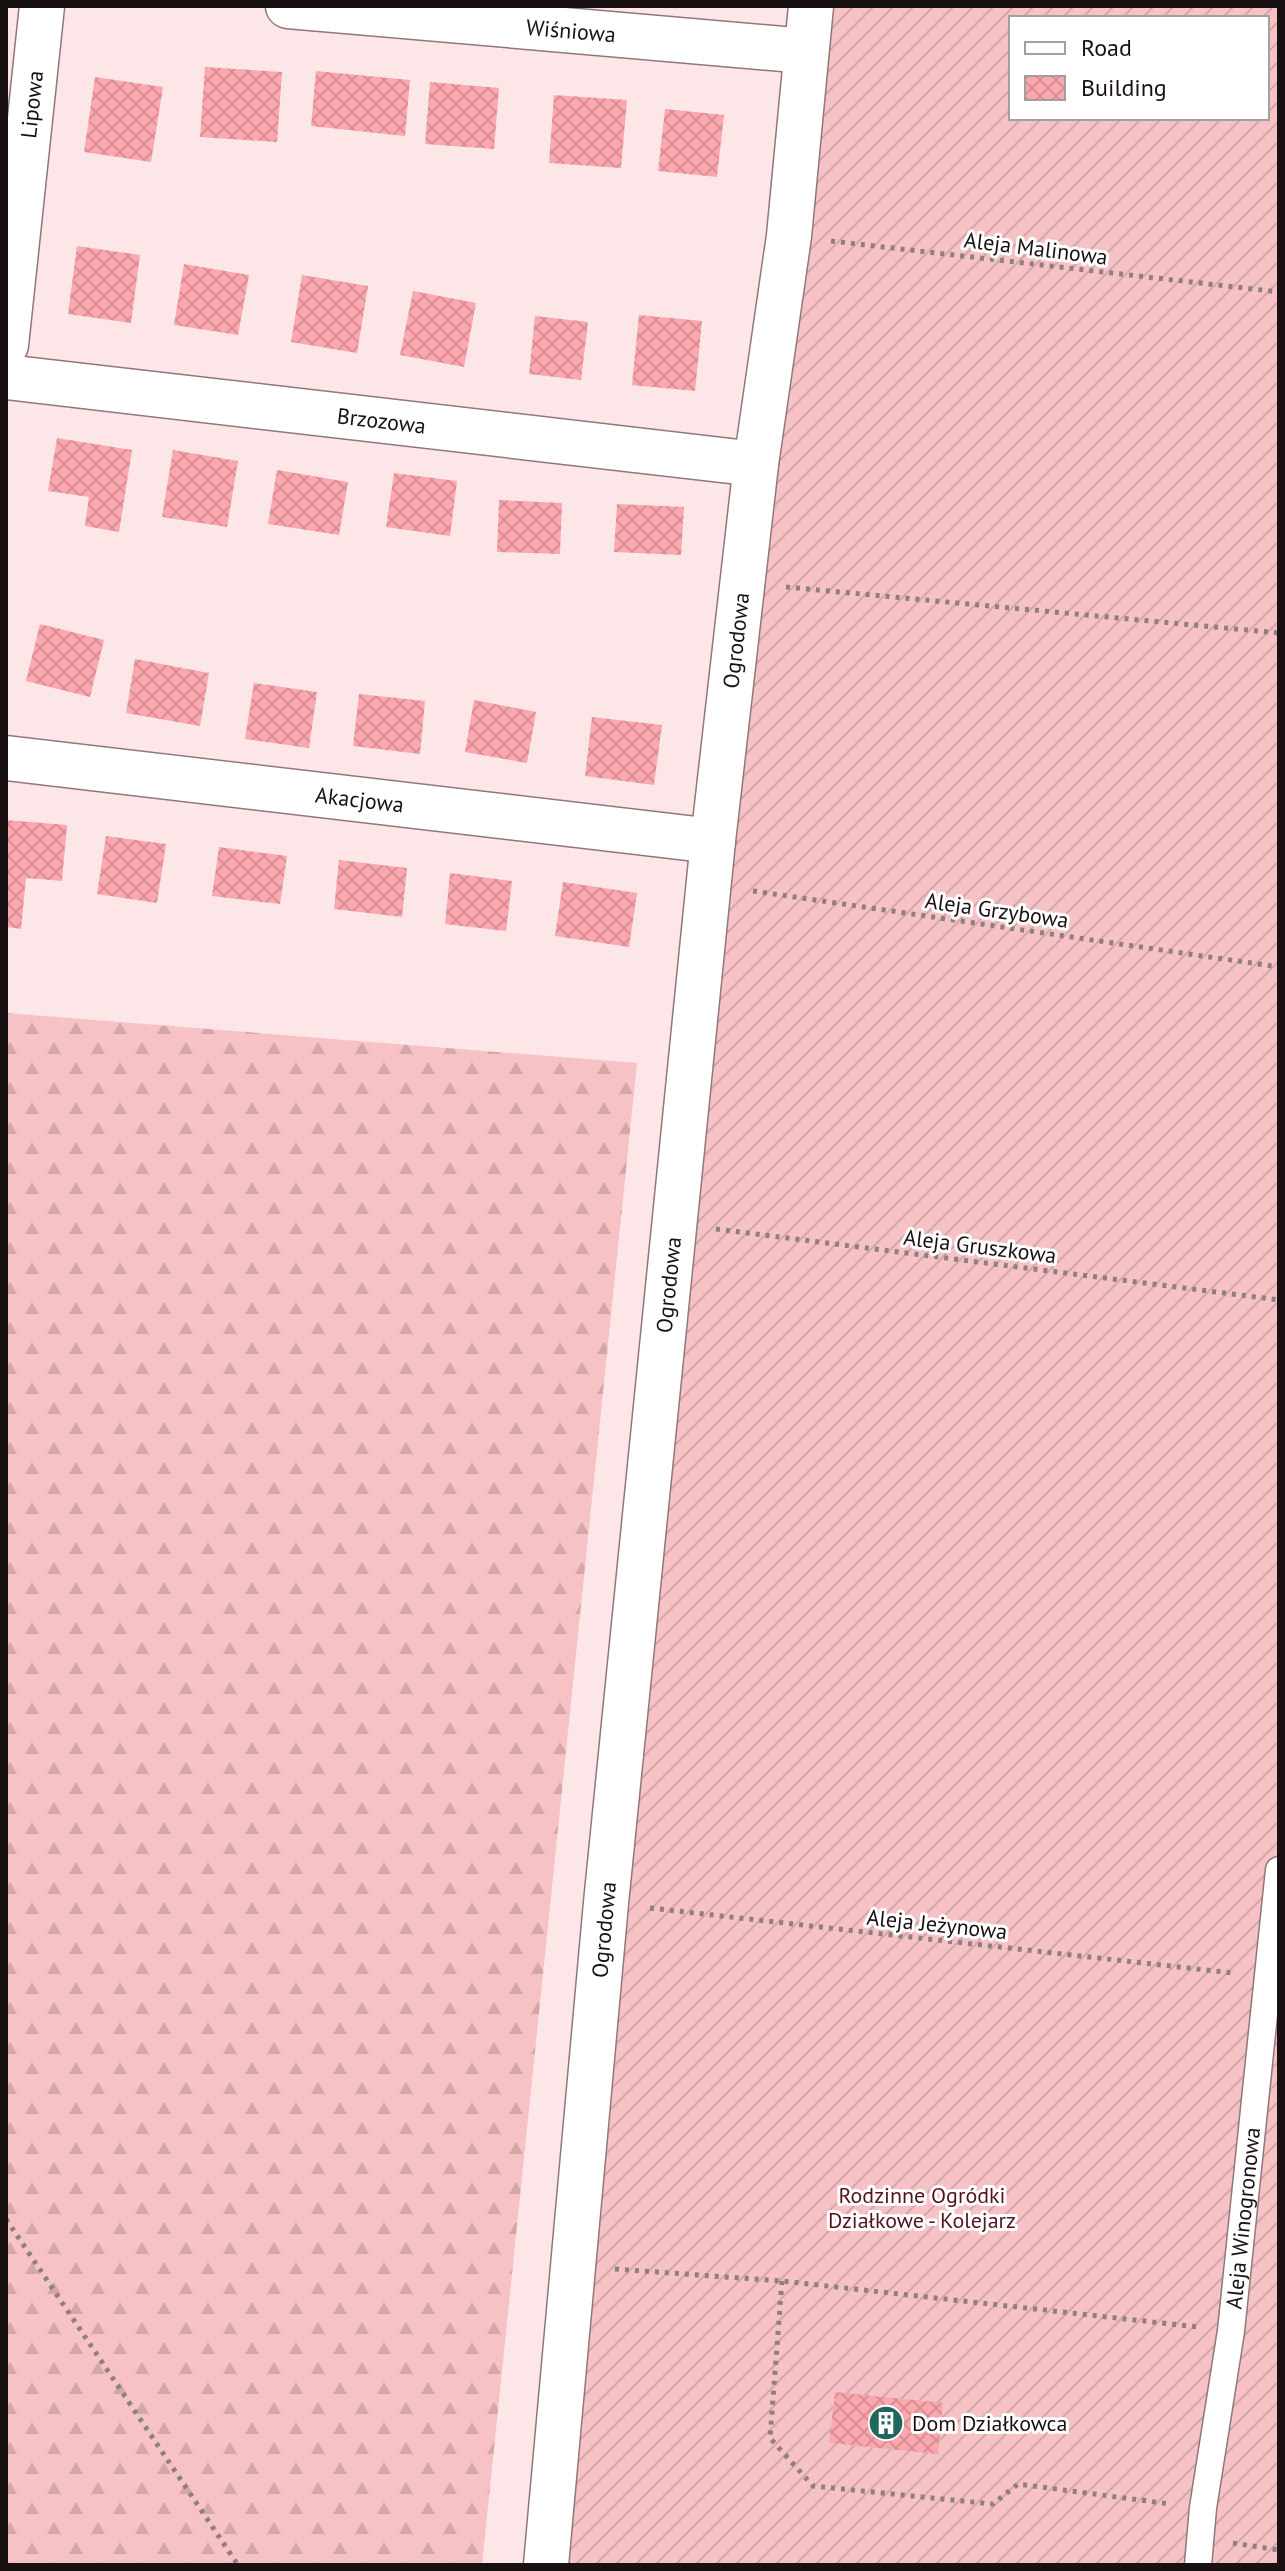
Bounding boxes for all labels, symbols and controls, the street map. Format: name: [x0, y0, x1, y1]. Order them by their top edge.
street label: Wiśniowa: [525, 13, 617, 48]
legend: [1009, 16, 1269, 120]
text: Road: [1081, 32, 1132, 63]
street label: Lipowa: [14, 69, 49, 140]
text: Building: [1081, 72, 1167, 103]
street label: Aleja Malinowa: [963, 225, 1109, 271]
street label: Brzozowa: [335, 401, 428, 440]
street label: Ogrodowa: [716, 591, 755, 690]
street label: Akacjowa: [314, 780, 405, 819]
street label: Aleja Grzybowa: [924, 886, 1070, 934]
street label: Aleja Gruszkowa: [902, 1223, 1058, 1269]
street label: Ogrodowa: [650, 1235, 687, 1334]
street label: Ogrodowa: [585, 1880, 622, 1979]
street label: Aleja Jeżynowa: [865, 1903, 1009, 1945]
street label: Aleja Winogronowa: [1219, 2126, 1266, 2310]
park label: Rodzinne Ogródki Działkowe - Kolejarz: [828, 2181, 1016, 2234]
building icon: Dom Działkowca: [867, 2404, 905, 2442]
place label: Dom Działkowca: [912, 2409, 1067, 2437]

